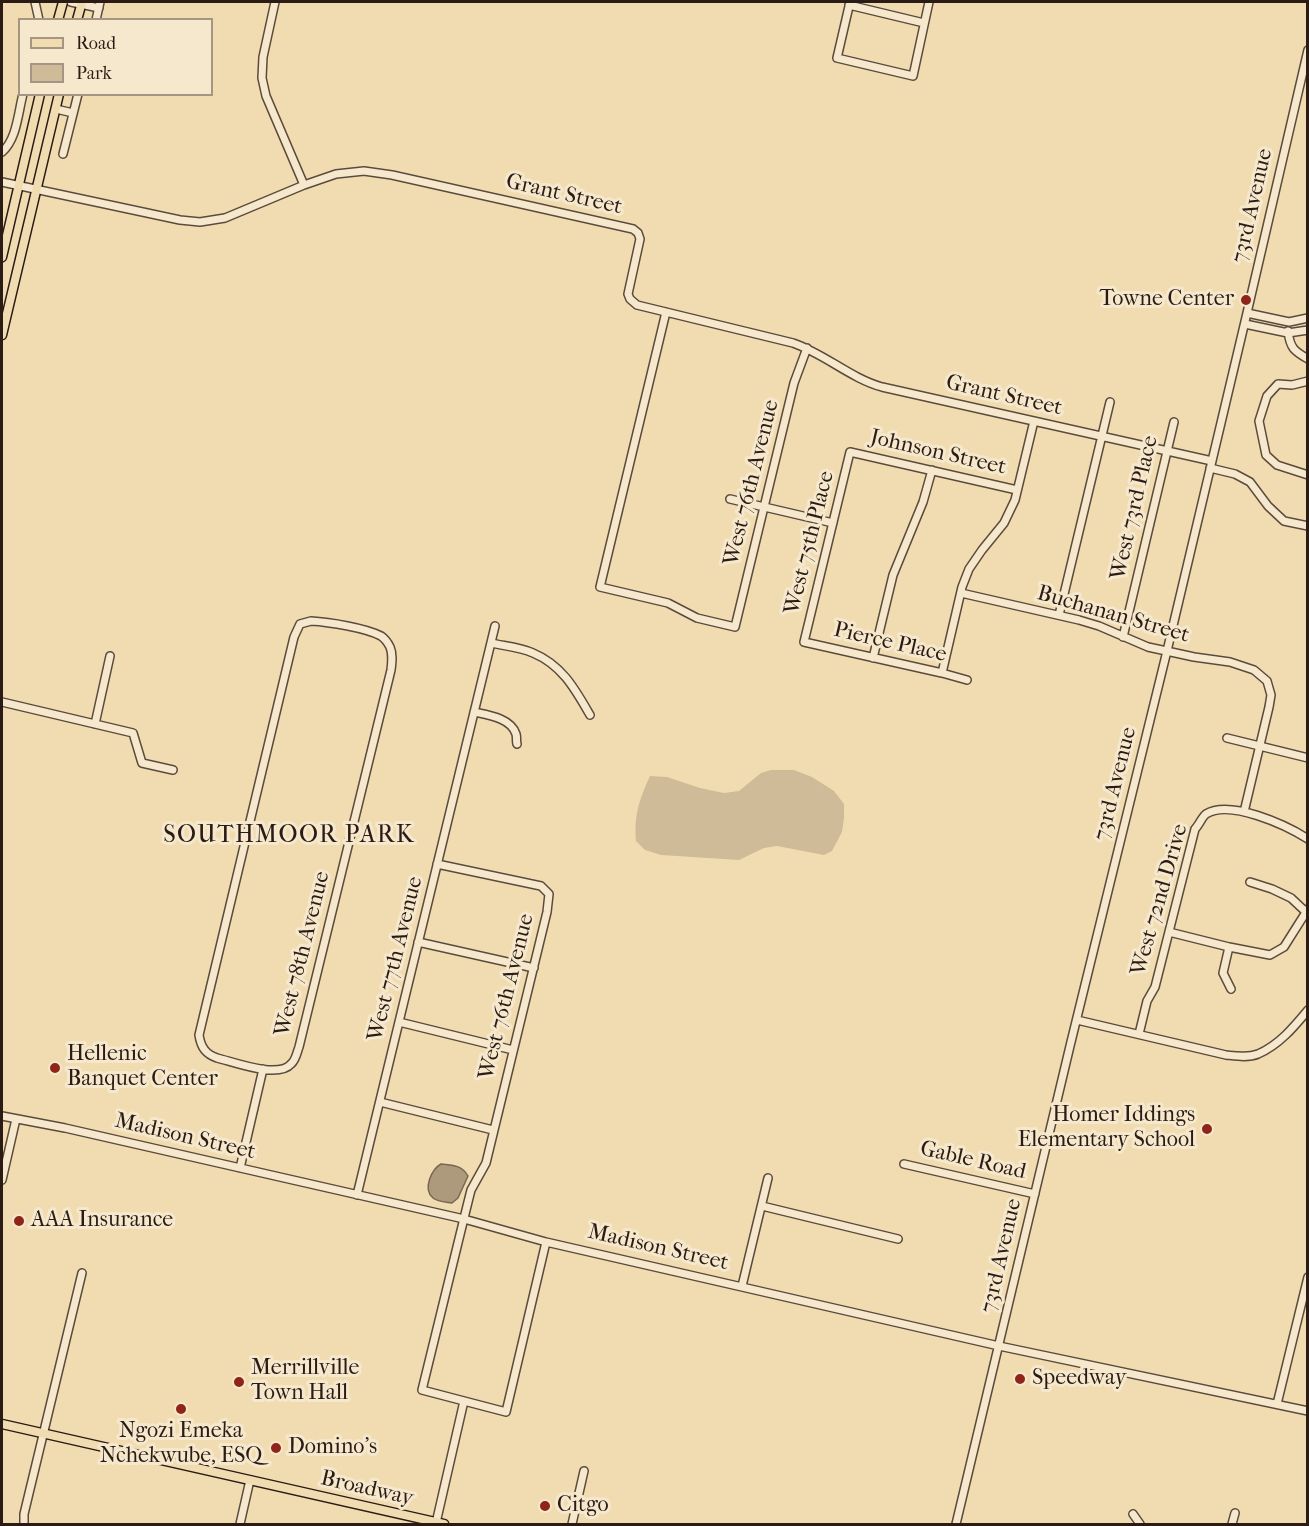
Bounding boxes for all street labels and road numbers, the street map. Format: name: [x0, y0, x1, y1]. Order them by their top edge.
street label: 73rd Avenue: [1227, 146, 1279, 266]
street label: Grant Street: [503, 169, 625, 221]
street label: Grant Street: [943, 370, 1065, 422]
street label: West 76th Avenue: [719, 397, 785, 569]
street label: Johnson Street: [868, 425, 1008, 481]
street label: West 73rd Place: [1106, 433, 1164, 583]
street label: West 75th Place: [779, 469, 841, 617]
street label: Buchanan Street: [1034, 581, 1192, 649]
street label: Pierce Place: [831, 617, 949, 669]
street label: 73rd Avenue: [1089, 724, 1143, 844]
street label: West 72nd Drive: [1126, 821, 1194, 979]
street label: West 78th Avenue: [270, 869, 336, 1039]
street label: West 77th Avenue: [363, 874, 429, 1044]
street label: West 76th Avenue: [474, 911, 540, 1083]
street label: Madison Street: [112, 1108, 258, 1166]
street label: Gable Road: [918, 1136, 1028, 1186]
street label: 73rd Avenue: [976, 1196, 1028, 1316]
street label: Madison Street: [585, 1219, 731, 1277]
street label: Broadway: [318, 1466, 416, 1512]

